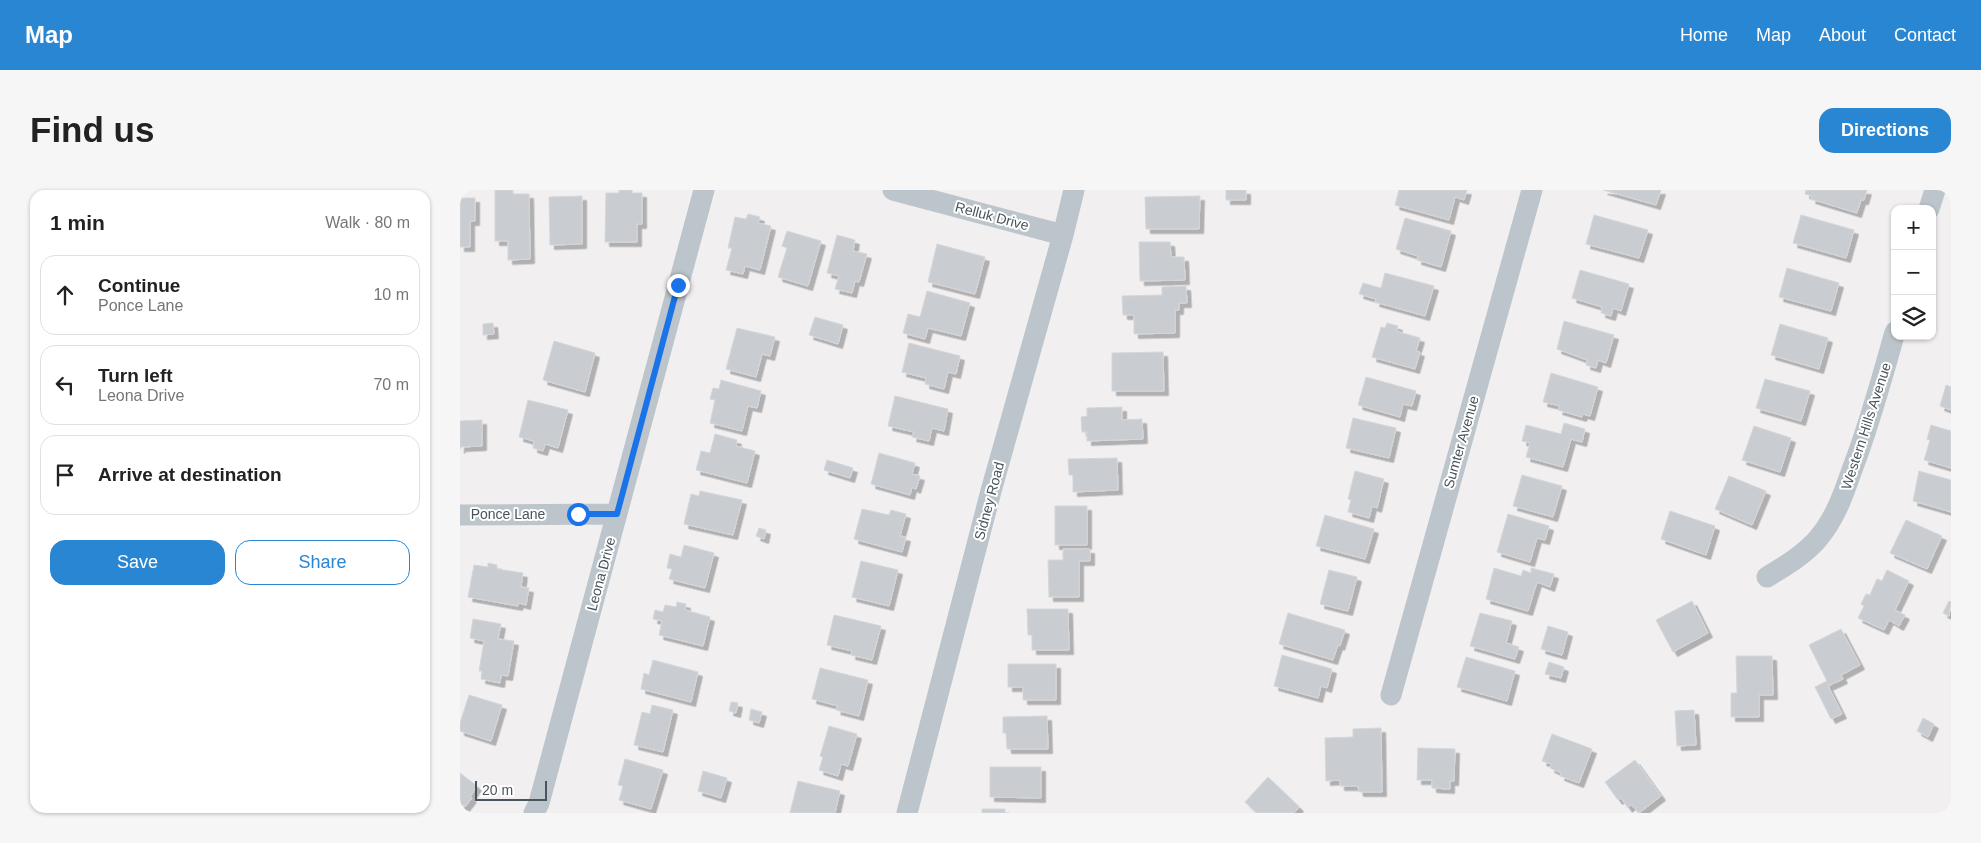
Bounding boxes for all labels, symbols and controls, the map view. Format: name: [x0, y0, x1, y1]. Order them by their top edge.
text: Map: [25, 21, 73, 48]
text: Home: [1680, 25, 1728, 45]
text: Map: [1756, 25, 1791, 45]
text: About: [1819, 25, 1866, 45]
text: Contact: [1894, 25, 1956, 45]
button: Directions: [1819, 108, 1951, 153]
text: Find us: [30, 110, 154, 149]
street label: Relluk Drive: [953, 199, 1031, 234]
map controls: [1891, 205, 1936, 340]
button: +: [1891, 205, 1936, 250]
text: 1 min: [50, 211, 105, 234]
text: Walk · 80 m: [325, 214, 410, 231]
button: −: [1891, 250, 1936, 295]
route end: [667, 274, 690, 297]
text: Continue: [98, 275, 180, 296]
icon: ahead: [51, 281, 79, 309]
text: 10 m: [373, 286, 409, 303]
button: layers: [1891, 295, 1936, 340]
text: Ponce Lane: [98, 297, 183, 314]
street label: Western Hills Avenue: [1838, 360, 1894, 492]
text: Turn left: [98, 365, 173, 386]
icon: left: [51, 371, 79, 399]
text: 70 m: [373, 376, 409, 393]
text: Leona Drive: [98, 387, 184, 404]
street label: Sumter Avenue: [1440, 394, 1482, 490]
street label: Sidney Road: [971, 460, 1007, 542]
icon: arrive: [51, 461, 79, 489]
text: Arrive at destination: [98, 464, 282, 485]
route start: [567, 503, 590, 526]
street label: Ponce Lane: [471, 506, 546, 522]
street label: Leona Drive: [584, 535, 619, 613]
button: Save: [50, 540, 225, 585]
button: Share: [235, 540, 410, 585]
scale bar: [475, 778, 548, 801]
text: 20 m: [482, 782, 513, 798]

